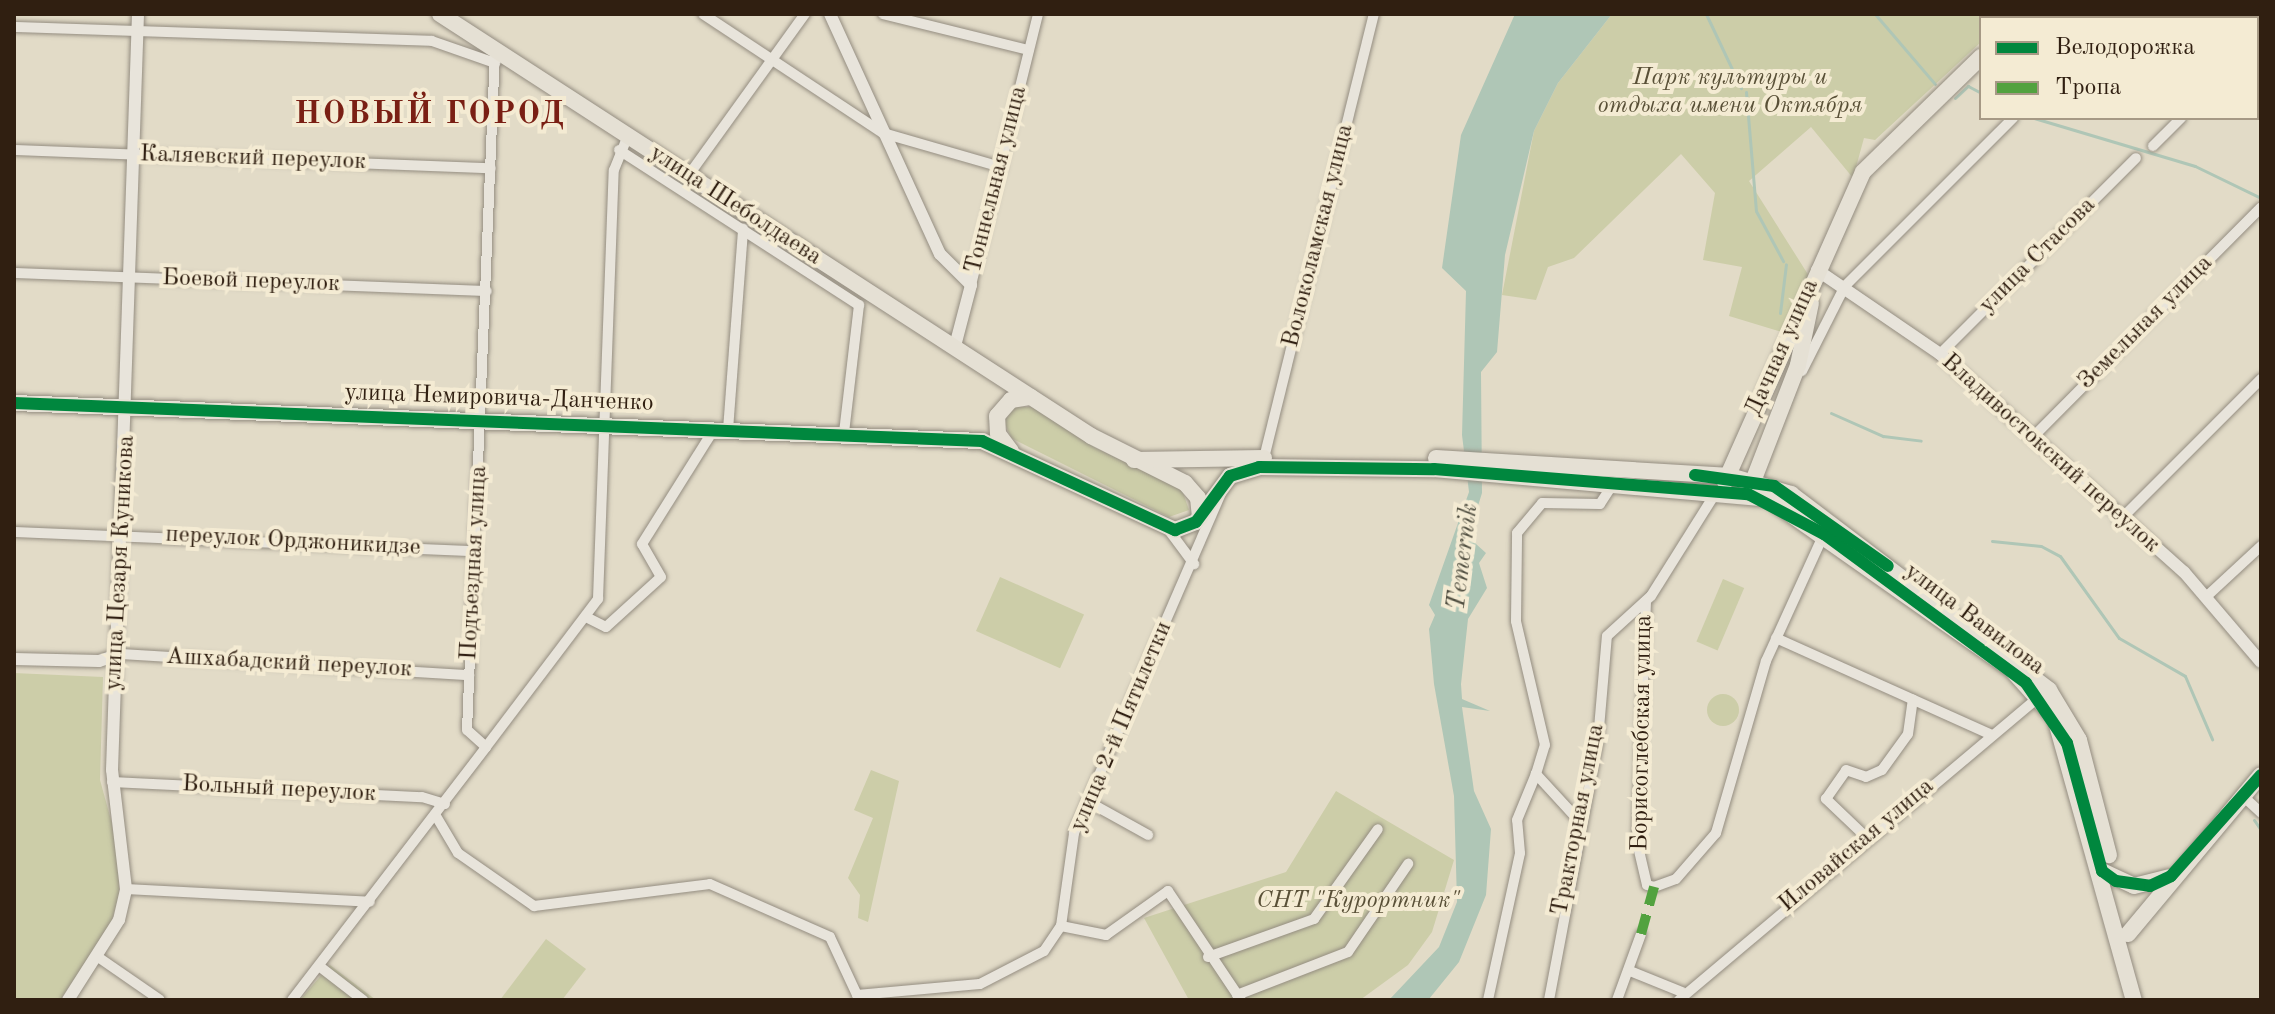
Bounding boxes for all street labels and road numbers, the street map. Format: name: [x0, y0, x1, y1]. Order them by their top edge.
street label: Тоннельная улица: [960, 83, 1034, 277]
street label: Волоколамская улица: [1277, 121, 1361, 351]
street label: улица Шеболдаева: [643, 140, 827, 272]
street label: Каляевский переулок: [139, 141, 367, 177]
street label: улица Стасова: [1974, 192, 2102, 320]
street label: Земельная улица: [2073, 250, 2219, 396]
street label: Боевой переулок: [162, 265, 340, 299]
street label: Дачная улица: [1740, 275, 1826, 421]
street label: Владивостокский переулок: [1935, 348, 2165, 560]
street label: улица Немировича-Данченко: [344, 379, 654, 419]
street label: улица Цезаря Куникова: [100, 435, 142, 691]
street label: Подъездная улица: [456, 465, 494, 661]
street label: переулок Орджоникидзе: [165, 521, 421, 563]
street label: улица Вавилова: [1898, 558, 2050, 682]
street label: Борисоглебская улица: [1627, 615, 1659, 851]
street label: улица 2-й Пятилетки: [1065, 618, 1179, 836]
street label: Ашхабадский переулок: [165, 643, 413, 685]
street label: Тракторная улица: [1546, 722, 1612, 918]
street label: Вольный переулок: [181, 771, 377, 809]
street label: Иловайская улица: [1774, 773, 1940, 919]

